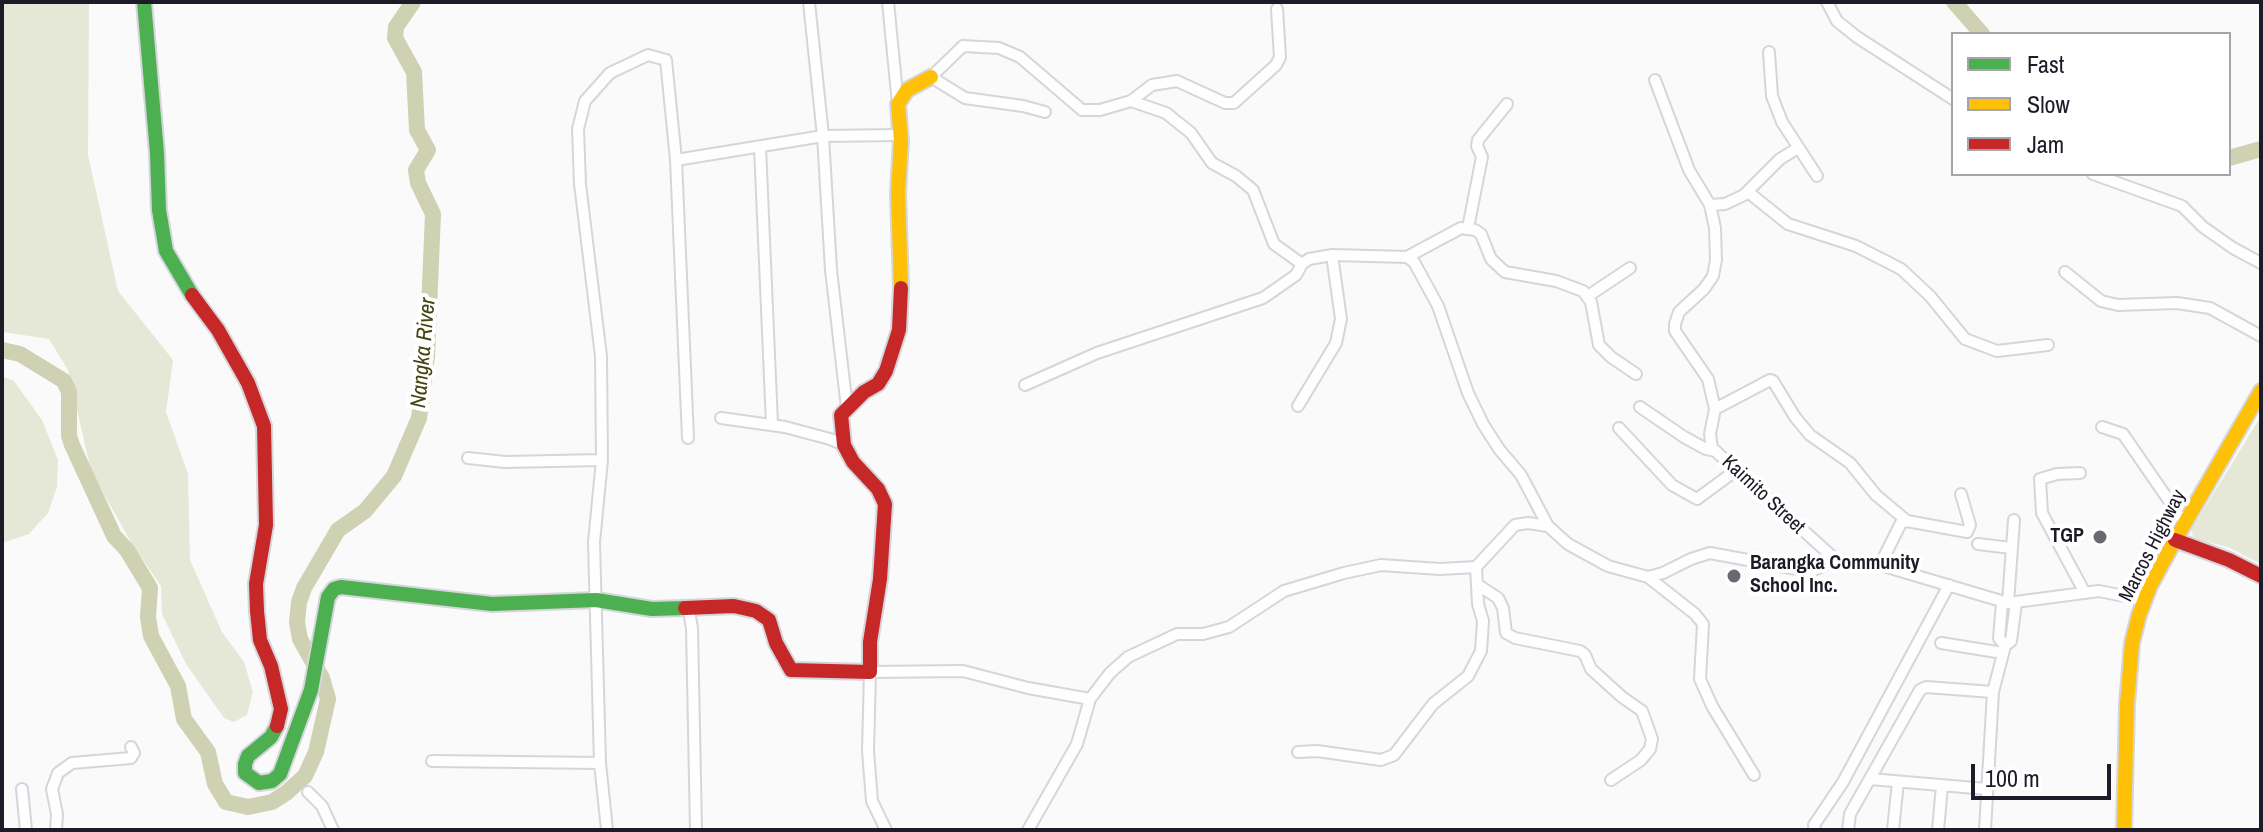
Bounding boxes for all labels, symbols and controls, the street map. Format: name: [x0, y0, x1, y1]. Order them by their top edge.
legend: [1951, 32, 2231, 176]
text: Fast: [2027, 48, 2064, 80]
text: Slow: [2027, 88, 2070, 120]
text: Jam: [2027, 128, 2064, 160]
water label: Nangka River: [406, 297, 442, 409]
street label: Kaimito Street: [1716, 450, 1810, 540]
street label: Marcos Highway: [2115, 486, 2191, 606]
place label: TGP: [2050, 525, 2084, 549]
marker: TGP: [2091, 528, 2109, 546]
place label: Barangka Community School Inc.: [1750, 552, 1919, 599]
marker: Barangka Community School Inc.: [1725, 567, 1743, 585]
scale bar: [1975, 748, 2115, 798]
text: 100 m: [1985, 762, 2040, 794]

